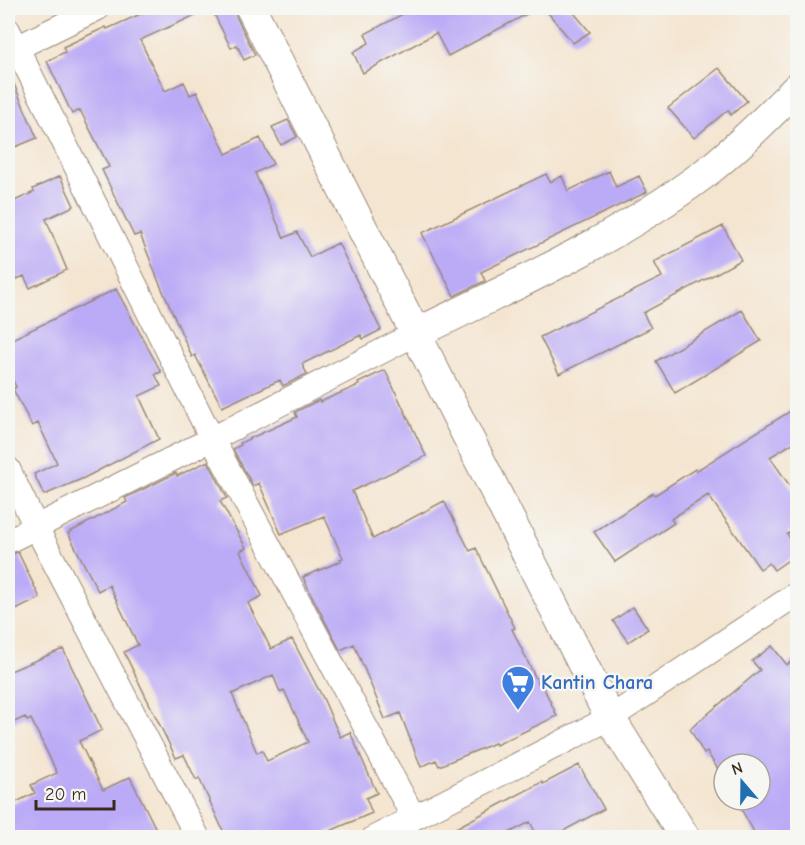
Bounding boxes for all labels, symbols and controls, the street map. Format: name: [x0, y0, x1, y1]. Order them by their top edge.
supermarket icon: Kantin Chara: [500, 664, 536, 711]
place label: Kantin Chara: [541, 671, 653, 694]
north arrow: [712, 752, 772, 812]
text: N: [729, 759, 745, 779]
scale bar: [36, 773, 114, 811]
text: 20 m: [45, 784, 86, 805]

